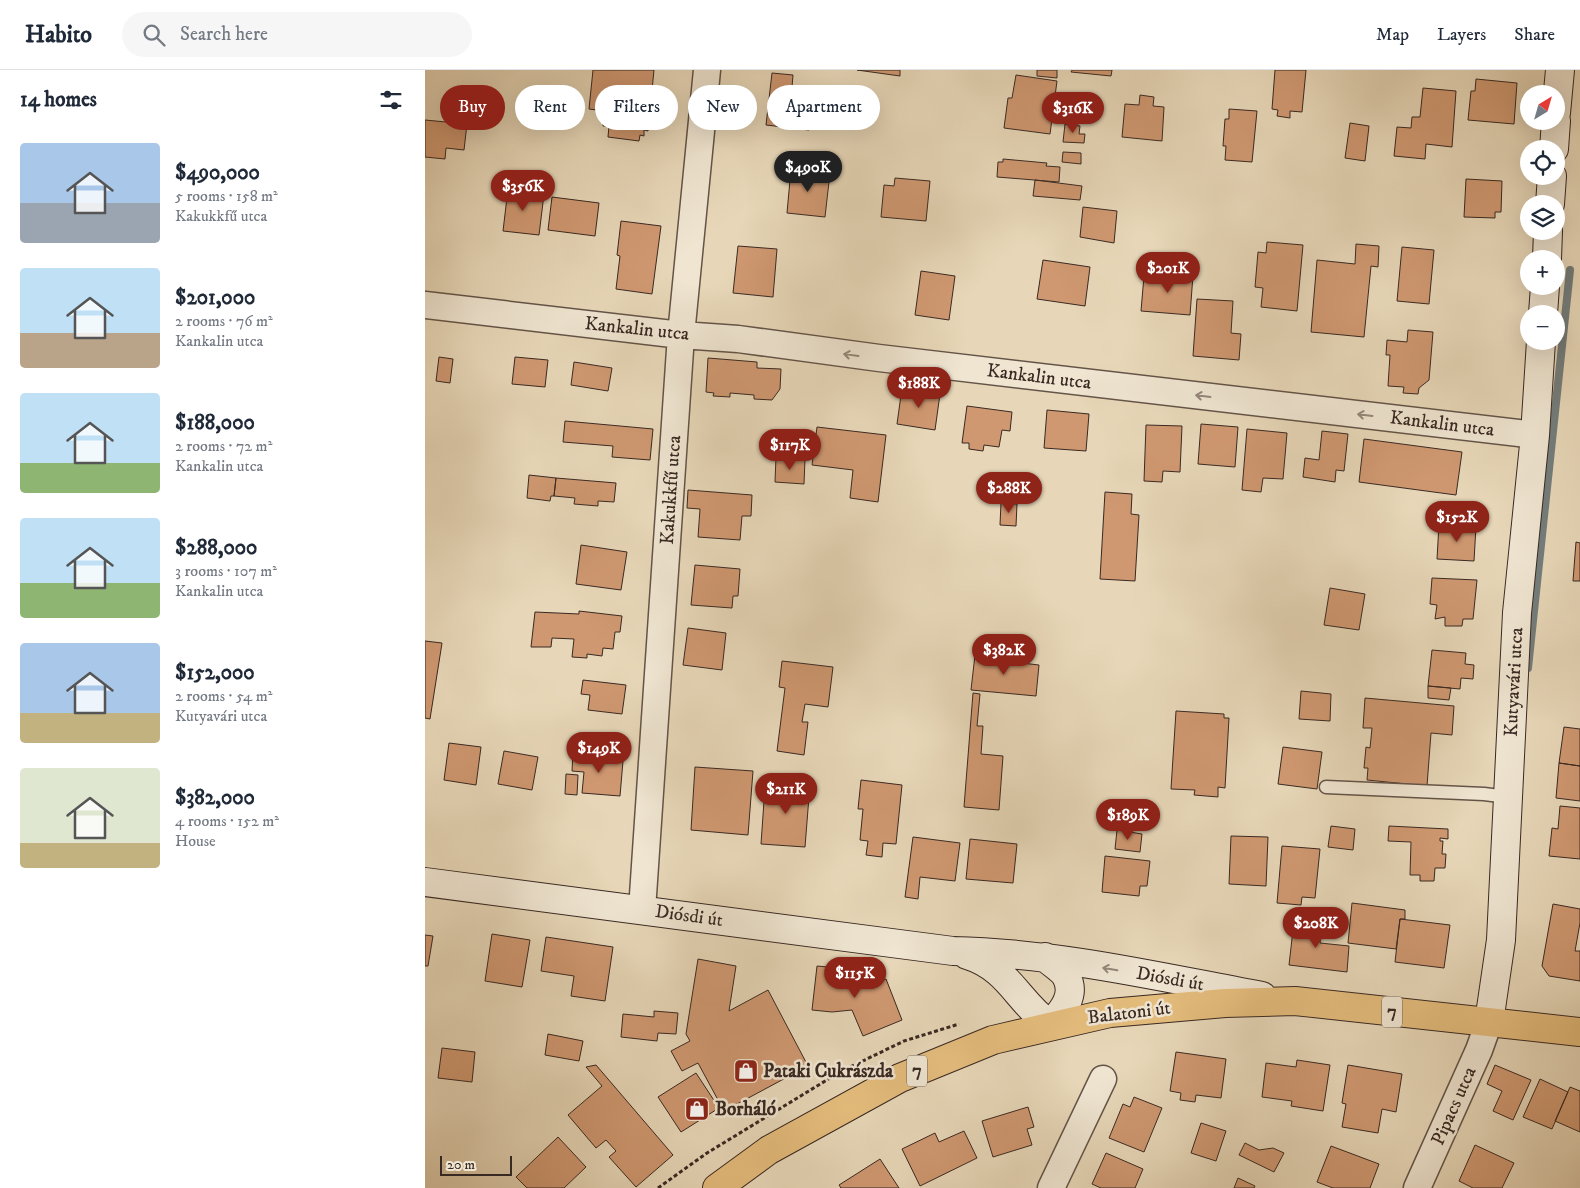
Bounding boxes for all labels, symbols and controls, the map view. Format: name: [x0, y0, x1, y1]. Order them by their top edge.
search box: [122, 12, 472, 57]
text: Habito: [25, 20, 92, 50]
icon: search: [140, 21, 168, 49]
text: Search here: [180, 23, 268, 46]
text: Map: [1376, 24, 1409, 46]
text: Layers: [1437, 24, 1486, 46]
text: Share: [1514, 24, 1555, 46]
chip: Buy: [440, 85, 505, 130]
chip: Rent: [515, 85, 585, 130]
chip: Filters: [595, 85, 678, 130]
chip: New: [688, 85, 757, 130]
chip: Apartment: [767, 85, 880, 130]
north arrow: [1520, 85, 1565, 130]
map controls: [1520, 85, 1565, 350]
icon: filters: [377, 86, 405, 114]
text: 14 homes: [20, 87, 97, 113]
pin: $316K: [1038, 92, 1108, 134]
text: $316K: [1053, 98, 1093, 118]
button: locate: [1520, 140, 1565, 185]
pin: $490K: [773, 150, 843, 193]
text: $490K: [785, 157, 831, 177]
text: $490,000: [175, 160, 260, 186]
icon: home: [60, 163, 120, 223]
pin: $356K: [488, 170, 558, 212]
text: $356K: [502, 176, 544, 196]
text: 5 rooms · 158 m²: [175, 186, 278, 206]
button: layers: [1520, 195, 1565, 240]
text: Kakukkfű utca: [175, 206, 267, 226]
button: +: [1520, 250, 1565, 295]
pin: $201K: [1133, 252, 1203, 294]
text: $201K: [1147, 258, 1189, 278]
text: $201,000: [175, 285, 255, 311]
icon: home: [60, 288, 120, 348]
button: −: [1520, 305, 1565, 350]
text: 2 rooms · 76 m²: [175, 311, 273, 331]
street label: Kankalin utca: [584, 312, 690, 346]
text: Kankalin utca: [175, 331, 263, 351]
one-way arrow: [843, 349, 859, 359]
street label: Kankalin utca: [986, 359, 1092, 395]
pin: $188K: [884, 366, 954, 409]
text: $188K: [898, 373, 940, 393]
one-way arrow: [1196, 391, 1212, 401]
street label: Kankalin utca: [1389, 406, 1495, 442]
text: $188,000: [175, 410, 255, 436]
one-way arrow: [1357, 410, 1373, 420]
icon: home: [60, 413, 120, 473]
pin: $117K: [755, 428, 825, 471]
street label: Kakukkfű utca: [656, 435, 686, 545]
text: $117K: [770, 435, 810, 455]
text: 2 rooms · 72 m²: [175, 436, 272, 456]
text: Kankalin utca: [175, 456, 263, 476]
pin: $288K: [974, 472, 1044, 514]
text: $288K: [987, 478, 1031, 498]
pin: $152K: [1422, 500, 1492, 543]
text: $152K: [1436, 507, 1478, 527]
text: $288,000: [175, 535, 257, 561]
icon: home: [60, 538, 120, 598]
text: 3 rooms · 107 m²: [175, 561, 277, 581]
text: Kankalin utca: [175, 581, 263, 601]
street label: Kutyavári utca: [1500, 627, 1528, 737]
pin: $382K: [969, 634, 1039, 676]
text: $382K: [983, 640, 1025, 660]
text: $152,000: [175, 660, 255, 686]
icon: home: [60, 663, 120, 723]
text: 2 rooms · 54 m²: [175, 686, 272, 706]
text: Kutyavári utca: [175, 706, 267, 726]
pin: $149K: [564, 732, 634, 774]
text: $149K: [577, 738, 621, 758]
pin: $211K: [751, 772, 821, 815]
text: $211K: [766, 779, 806, 799]
text: $382,000: [175, 785, 255, 811]
icon: home: [60, 788, 120, 848]
pin: $189K: [1093, 798, 1163, 841]
text: $189K: [1107, 805, 1149, 825]
text: 4 rooms · 152 m²: [175, 811, 279, 831]
text: House: [175, 831, 216, 851]
street label: Diósdi út: [654, 900, 724, 932]
pin: $208K: [1281, 906, 1351, 949]
text: $208K: [1294, 913, 1338, 933]
pin: $115K: [820, 956, 890, 999]
street label: Diósdi út: [1134, 962, 1206, 996]
text: $115K: [835, 963, 875, 983]
one-way arrow: [1102, 963, 1118, 973]
road number: 7: [1382, 996, 1402, 1028]
street label: Balatoni út: [1086, 997, 1172, 1029]
road number: 7: [907, 1056, 927, 1086]
shop icon: Pataki Cukrászda: [733, 1058, 759, 1084]
place label: Pataki Cukrászda: [763, 1060, 894, 1083]
street label: Pipacs utca: [1426, 1063, 1482, 1149]
shop icon: Borháló: [684, 1096, 710, 1122]
place label: Borháló: [715, 1098, 776, 1121]
scale bar: [440, 1153, 513, 1176]
text: 20 m: [447, 1156, 475, 1174]

